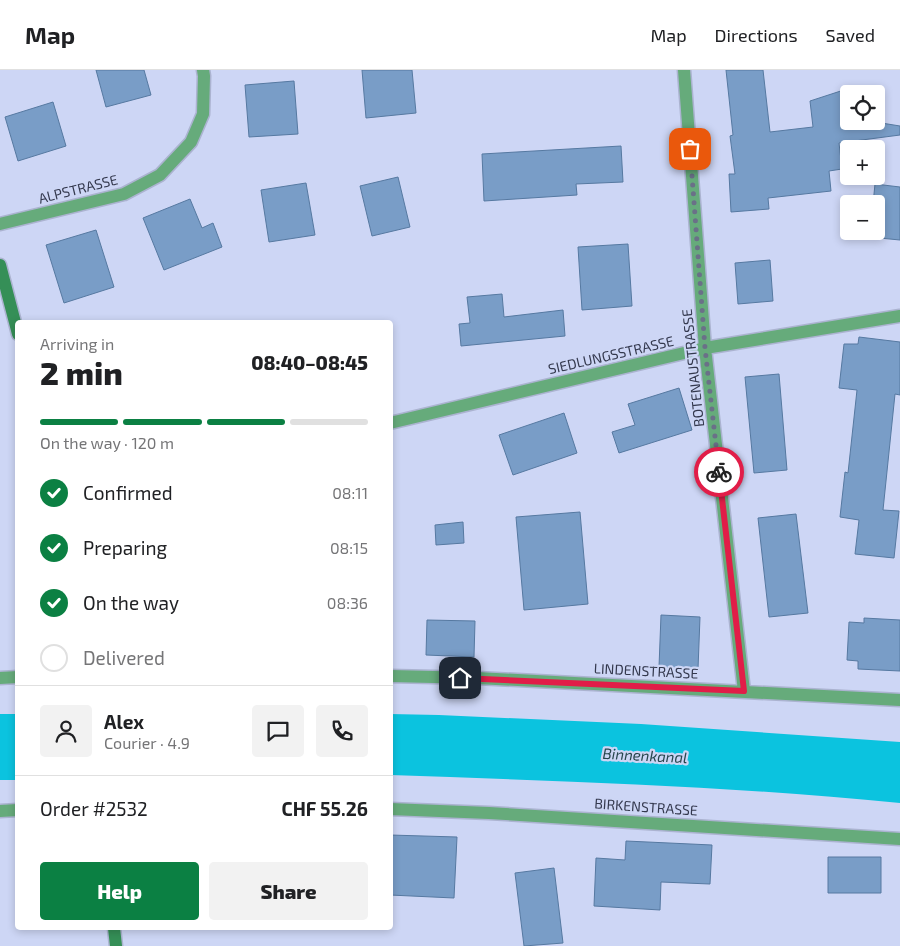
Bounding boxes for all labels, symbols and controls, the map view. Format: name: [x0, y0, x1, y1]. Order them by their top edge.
text: Map: [25, 20, 75, 49]
text: Map: [650, 24, 687, 46]
text: Directions: [715, 24, 798, 46]
text: Saved: [826, 24, 875, 46]
map controls: [840, 85, 885, 240]
button: locate: [840, 85, 885, 130]
pin: [669, 128, 711, 170]
icon: bag: [676, 135, 704, 163]
button: +: [840, 140, 885, 185]
street label: ALPSTRASSE: [36, 170, 119, 207]
button: −: [840, 195, 885, 240]
street label: BOTENAUSTRASSE: [678, 308, 707, 428]
street label: SIEDLUNGSSTRASSE: [546, 332, 675, 377]
text: Arriving in: [40, 334, 114, 353]
text: 08:40–08:45: [251, 351, 368, 374]
text: 2 min: [40, 353, 123, 391]
text: On the way · 120 m: [40, 433, 174, 452]
courier: [694, 447, 744, 497]
icon: bike: [705, 458, 733, 486]
icon: check: [40, 479, 68, 507]
text: Confirmed: [83, 481, 173, 504]
text: 08:11: [332, 483, 368, 502]
icon: check: [40, 534, 68, 562]
text: Preparing: [83, 536, 167, 559]
text: 08:15: [330, 538, 368, 557]
icon: check: [40, 589, 68, 617]
text: On the way: [83, 591, 179, 614]
text: 08:36: [327, 593, 368, 612]
text: Delivered: [83, 646, 165, 669]
pin: [439, 657, 481, 699]
street label: LINDENSTRASSE: [593, 659, 699, 682]
icon: home: [446, 664, 474, 692]
button: person: [40, 705, 92, 757]
button: chat: [252, 705, 304, 757]
button: phone: [316, 705, 368, 757]
text: Alex: [104, 710, 144, 733]
text: Courier · 4.9: [104, 733, 190, 752]
water label: Binnenkanal: [602, 744, 688, 766]
street label: BIRKENSTRASSE: [594, 794, 699, 819]
text: Order #2532: [40, 797, 148, 820]
text: CHF 55.26: [281, 797, 368, 820]
button: Help: [40, 862, 199, 920]
button: Share: [209, 862, 368, 920]

